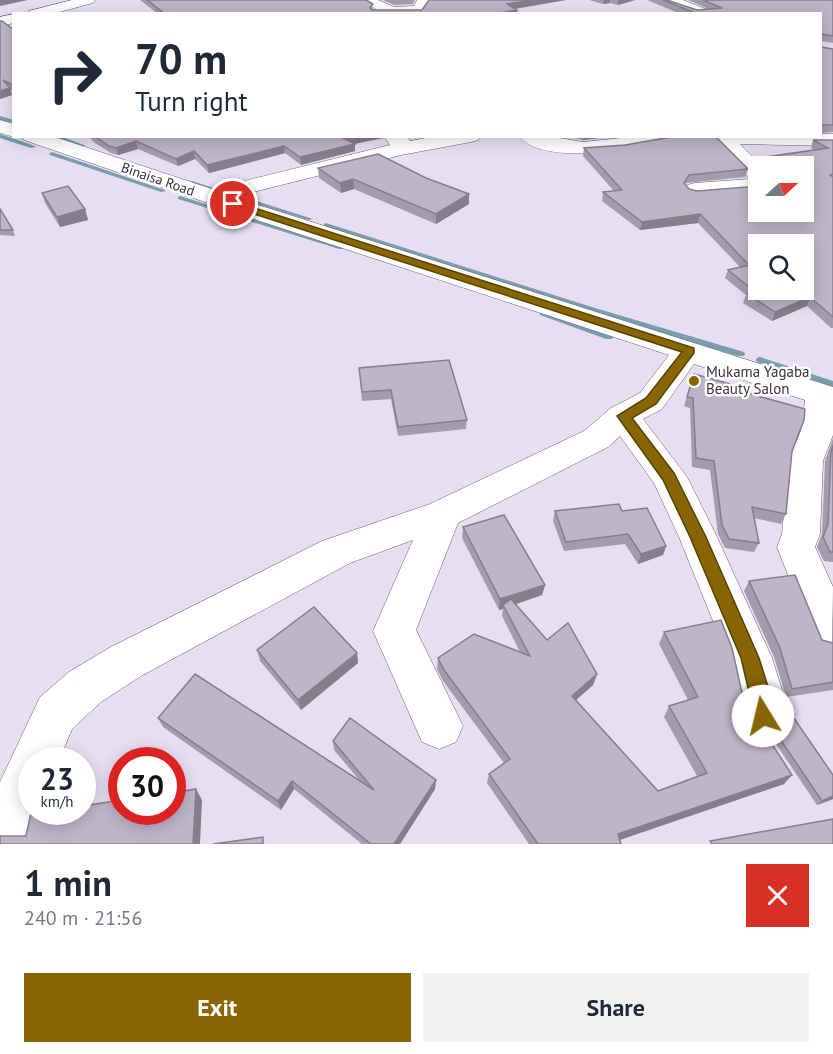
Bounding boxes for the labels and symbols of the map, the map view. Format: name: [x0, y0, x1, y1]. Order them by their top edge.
north arrow: [748, 156, 814, 222]
street label: Binaisa Road: [119, 158, 197, 200]
pin: [207, 178, 258, 229]
place label: Mukama Yagaba Beauty Salon: [706, 362, 810, 398]
marker: Mukama Yagaba Beauty Salon: [687, 374, 701, 388]
position arrow: [731, 684, 795, 748]
speed limit sign: 30: [108, 747, 186, 825]

